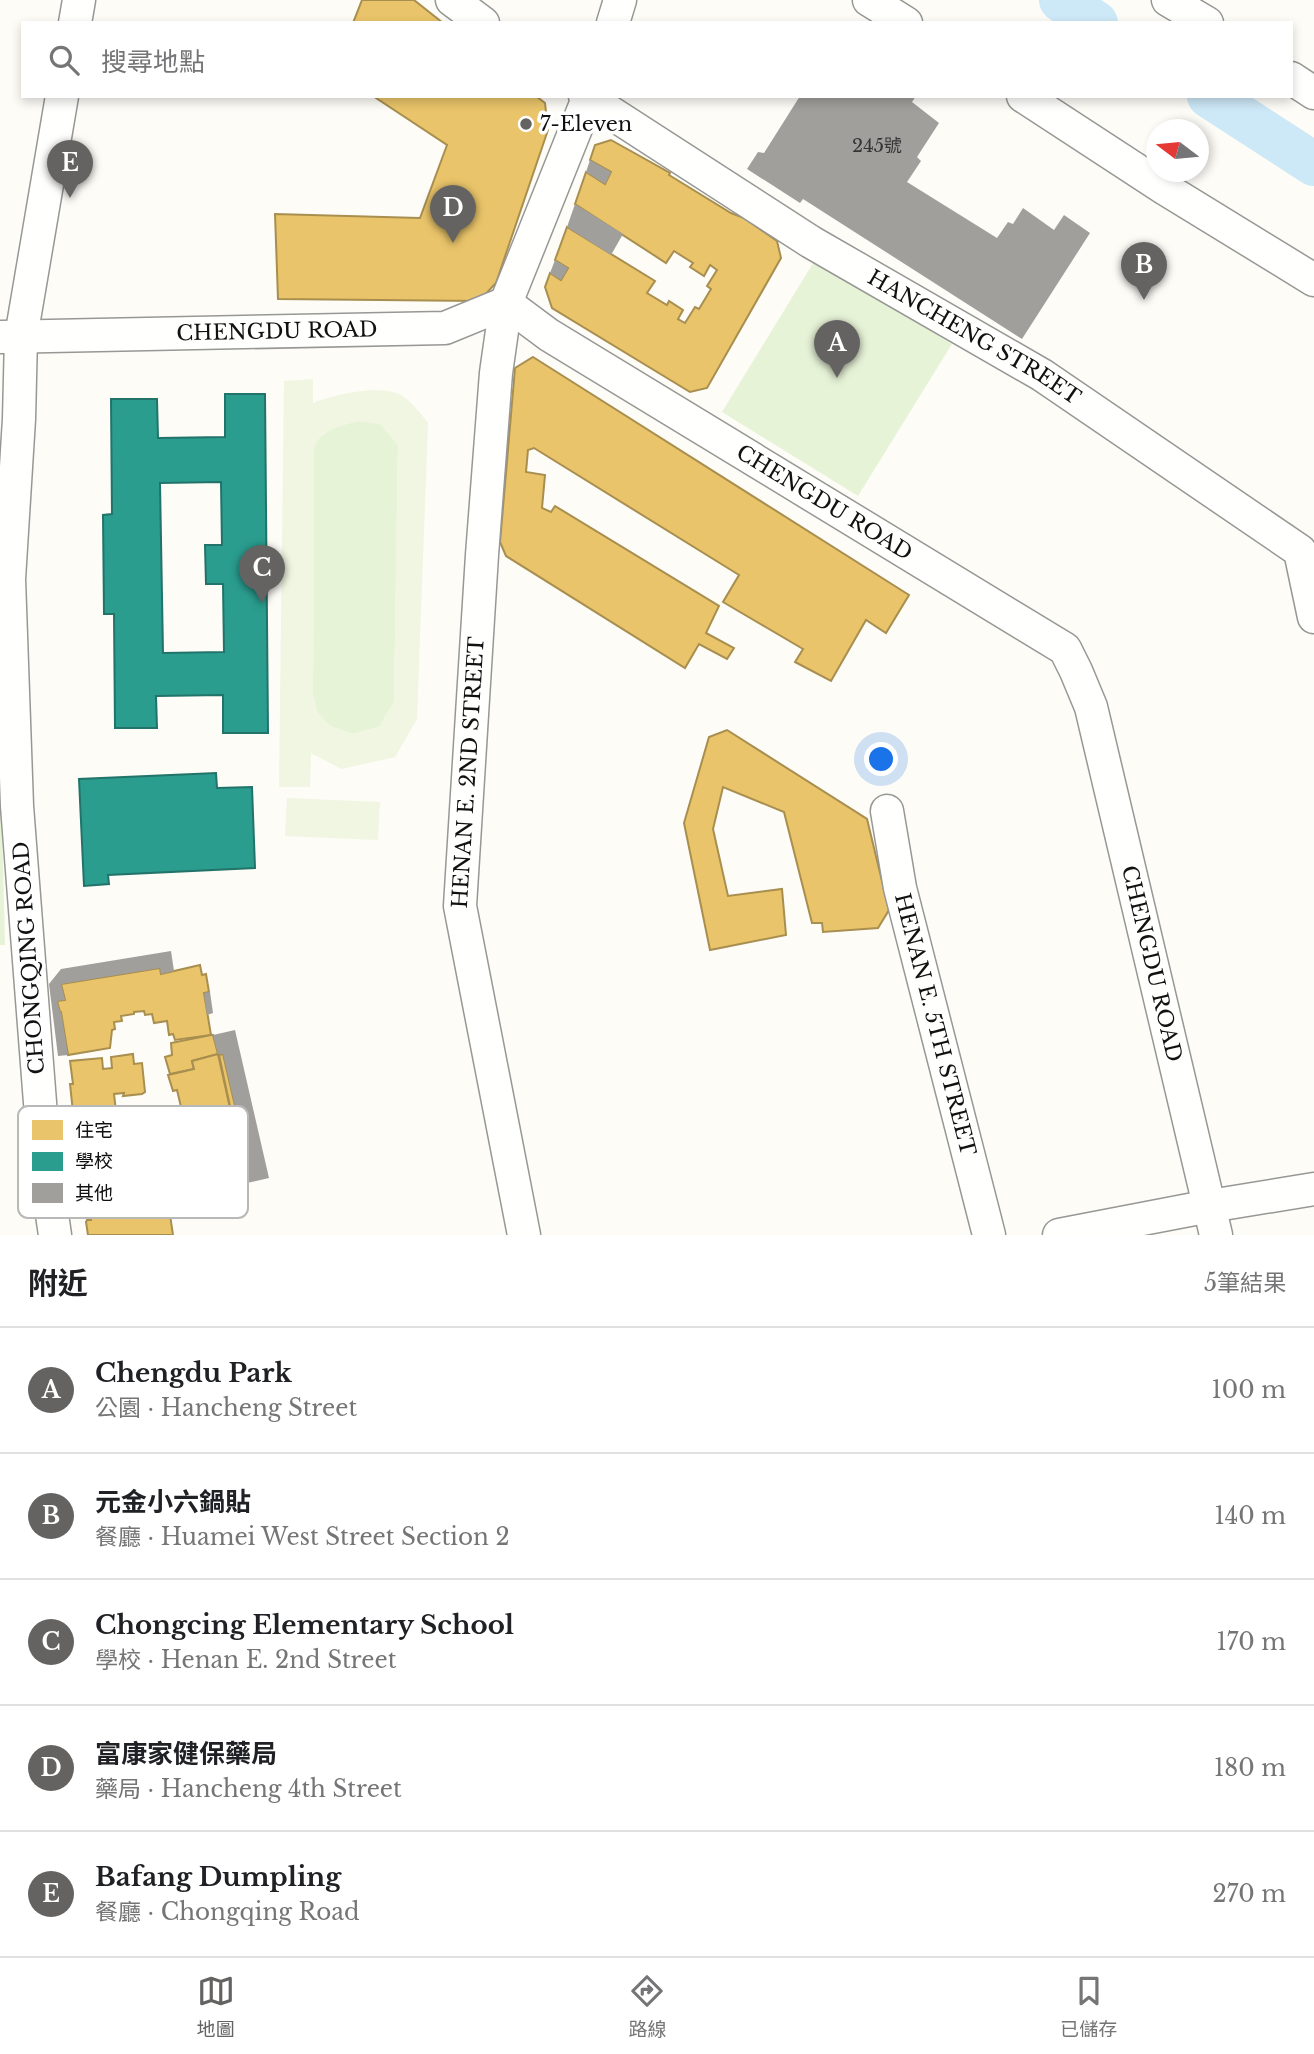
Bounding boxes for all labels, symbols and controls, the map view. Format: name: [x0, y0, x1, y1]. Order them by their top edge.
search box: [21, 21, 1293, 98]
icon: search: [45, 41, 83, 79]
text: 搜尋地點: [101, 46, 205, 78]
place label: 7-Eleven: [540, 111, 632, 137]
marker: 7-Eleven: [518, 116, 534, 132]
north arrow: [1146, 119, 1209, 182]
house number: 245號: [852, 135, 902, 157]
pin: E: [47, 140, 93, 198]
pin: D: [430, 185, 476, 243]
pin: B: [1121, 242, 1167, 300]
street label: HANCHENG STREET: [863, 264, 1086, 410]
street label: CHENGDU ROAD: [176, 316, 378, 346]
pin: A: [814, 320, 860, 378]
street label: CHENGDU ROAD: [732, 439, 917, 566]
pin: C: [239, 545, 285, 603]
street label: HENAN E. 2ND STREET: [447, 636, 490, 909]
your location: [864, 742, 898, 776]
street label: CHONGQING ROAD: [8, 841, 50, 1075]
street label: CHENGDU ROAD: [1116, 863, 1188, 1065]
street label: HENAN E. 5TH STREET: [889, 891, 981, 1159]
legend: [18, 1106, 248, 1218]
text: 住宅: [75, 1119, 113, 1142]
text: 學校: [75, 1150, 113, 1173]
text: 其他: [75, 1182, 113, 1205]
text: 附近: [28, 1265, 88, 1302]
text: 5筆結果: [1204, 1269, 1286, 1297]
text: Chengdu Park: [95, 1357, 292, 1389]
text: A: [42, 1376, 60, 1404]
text: 100 m: [1212, 1376, 1286, 1404]
text: 公園 · Hancheng Street: [95, 1394, 357, 1422]
text: 元金小六鍋貼: [95, 1486, 251, 1518]
text: B: [42, 1502, 60, 1530]
text: 140 m: [1215, 1502, 1286, 1530]
text: 餐廳 · Huamei West Street Section 2: [95, 1523, 510, 1551]
text: Chongcing Elementary School: [95, 1609, 514, 1641]
text: C: [42, 1628, 60, 1656]
text: 170 m: [1216, 1628, 1286, 1656]
text: 學校 · Henan E. 2nd Street: [95, 1646, 396, 1674]
text: 富康家健保藥局: [95, 1738, 277, 1770]
text: D: [40, 1754, 62, 1782]
text: 180 m: [1214, 1754, 1286, 1782]
text: 藥局 · Hancheng 4th Street: [95, 1775, 402, 1803]
text: Bafang Dumpling: [95, 1861, 341, 1893]
text: E: [42, 1880, 60, 1908]
text: 270 m: [1213, 1880, 1286, 1908]
text: 餐廳 · Chongqing Road: [95, 1898, 360, 1926]
tab: 地圖: [197, 1972, 235, 2041]
tab: 路線: [628, 1972, 666, 2041]
tab: 已儲存: [1060, 1972, 1117, 2041]

